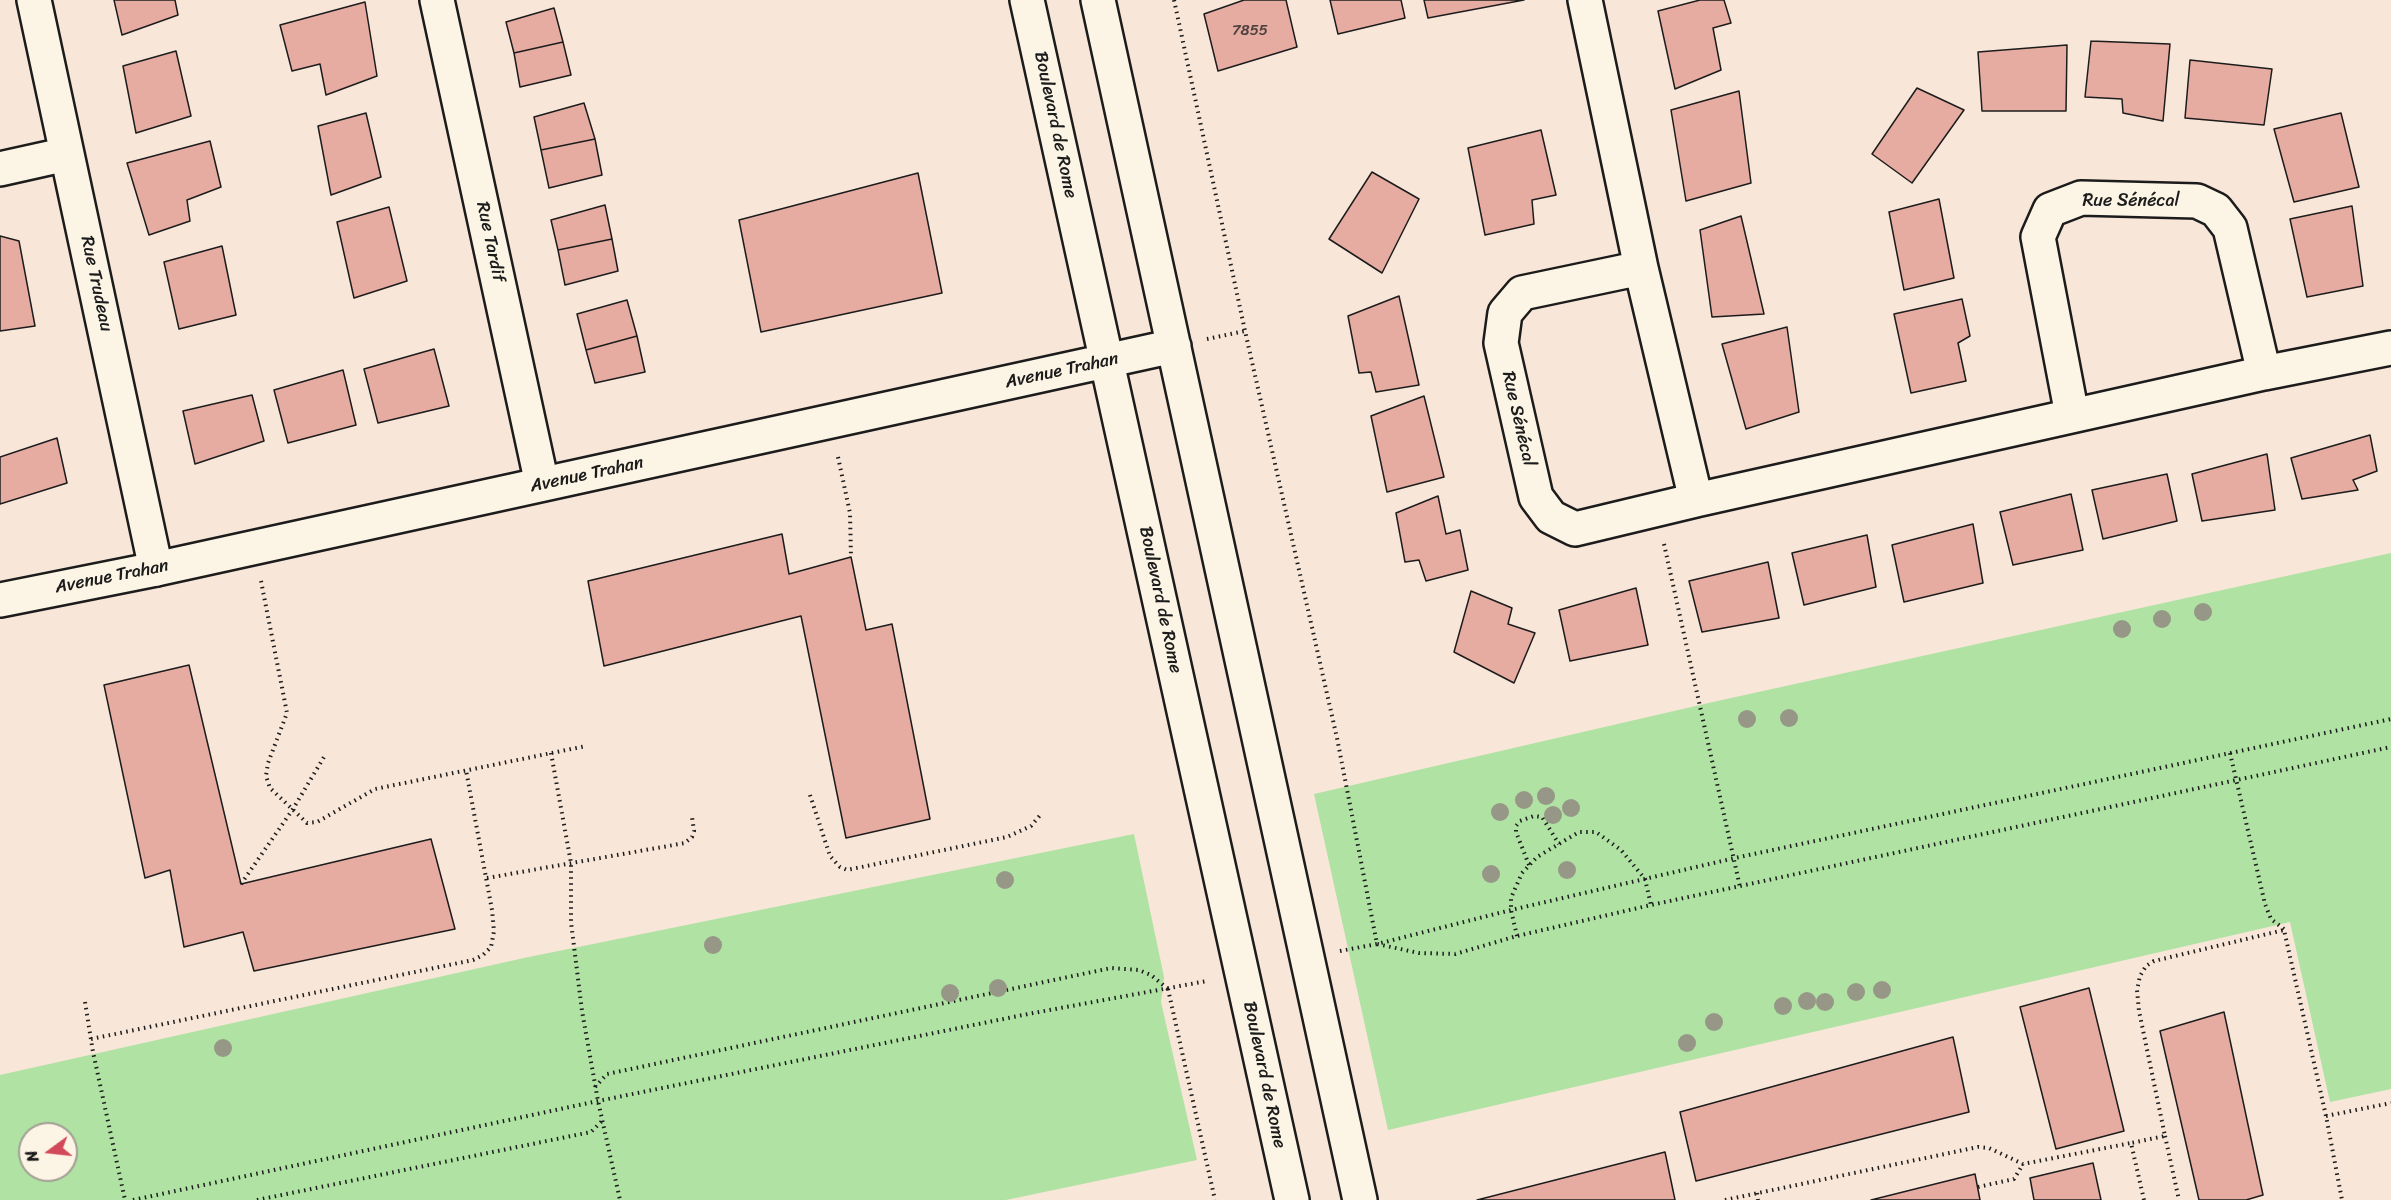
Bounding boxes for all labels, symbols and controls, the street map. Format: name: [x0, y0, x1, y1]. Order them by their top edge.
house number: 7855: [1232, 22, 1268, 40]
street label: Boulevard de Rome: [1029, 50, 1081, 200]
street label: Rue Sénécal: [2082, 190, 2180, 212]
street label: Rue Tardif: [471, 200, 509, 284]
street label: Rue Trudeau: [75, 234, 117, 334]
street label: Avenue Trahan: [1003, 348, 1121, 394]
street label: Rue Sénécal: [1497, 369, 1539, 469]
street label: Avenue Trahan: [528, 452, 646, 498]
street label: Boulevard de Rome: [1134, 525, 1186, 675]
street label: Avenue Trahan: [53, 555, 171, 599]
street label: Boulevard de Rome: [1238, 1000, 1290, 1150]
north arrow: [18, 1122, 78, 1182]
text: N: [17, 1147, 48, 1165]

